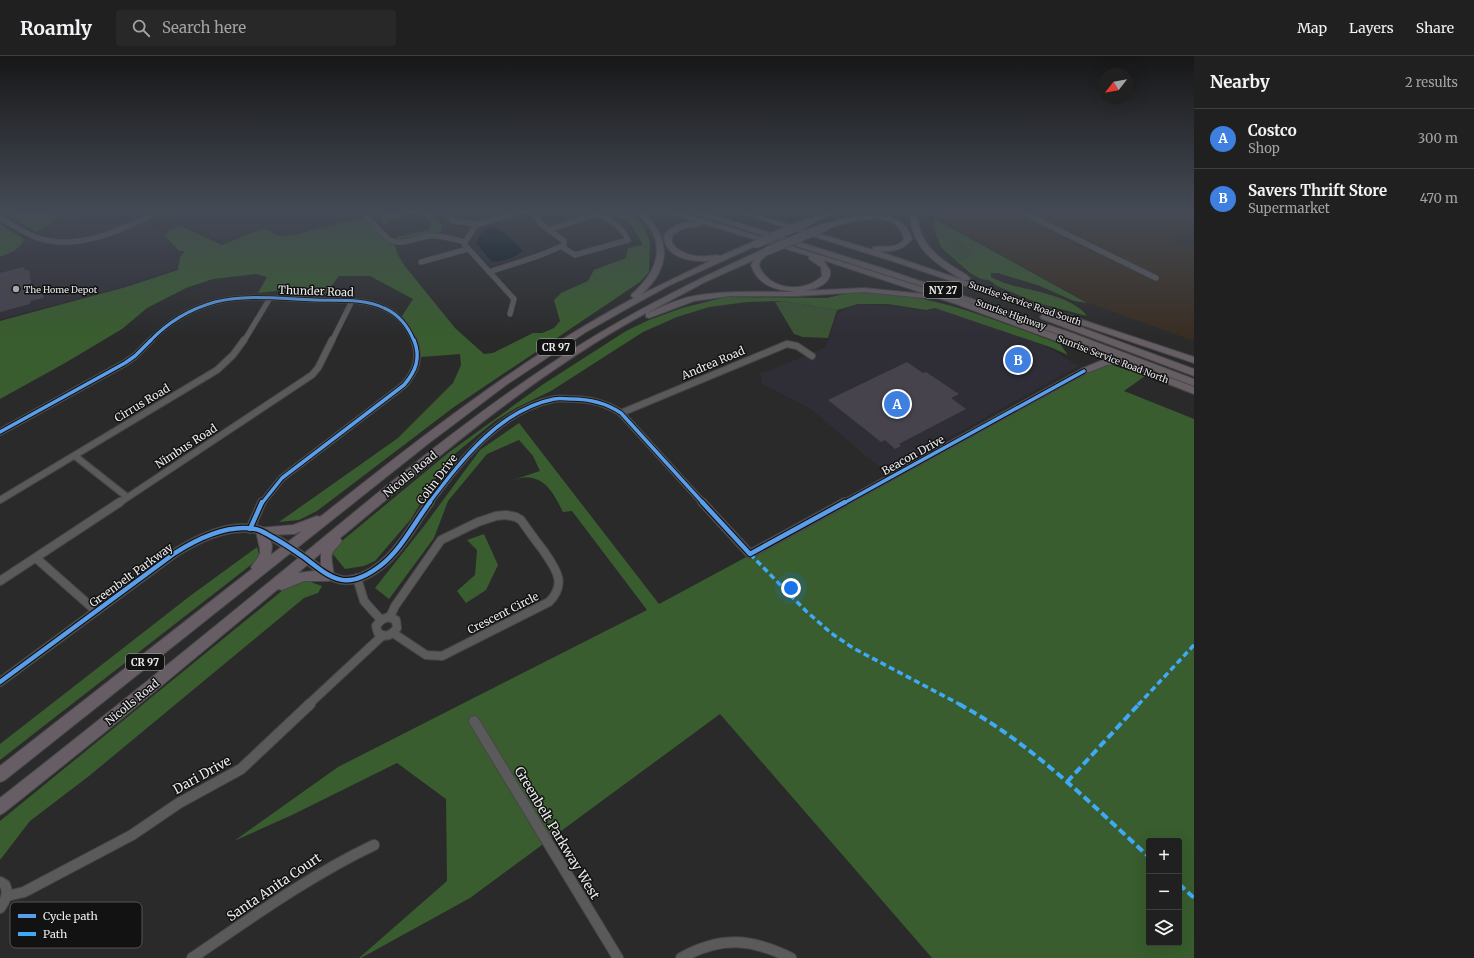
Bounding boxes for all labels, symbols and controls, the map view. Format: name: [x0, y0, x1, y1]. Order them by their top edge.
search box: [116, 10, 396, 46]
text: Roamly: [20, 16, 92, 40]
icon: search: [130, 17, 152, 39]
text: Search here: [162, 18, 246, 37]
text: Map: [1297, 19, 1327, 37]
text: Layers: [1349, 19, 1394, 37]
text: Share: [1416, 19, 1454, 37]
north arrow: [1098, 68, 1134, 104]
text: Nearby: [1210, 71, 1270, 93]
text: 2 results: [1405, 74, 1458, 91]
text: Costco: [1248, 121, 1297, 140]
text: A: [1218, 130, 1228, 147]
text: 300 m: [1418, 130, 1458, 147]
text: Shop: [1248, 140, 1280, 157]
text: Savers Thrift Store: [1248, 181, 1387, 200]
text: B: [1218, 190, 1228, 207]
text: 470 m: [1420, 190, 1458, 207]
text: Supermarket: [1248, 200, 1330, 217]
street label: Sunrise Service Road South: [967, 279, 1083, 327]
road number: NY 27: [924, 282, 962, 298]
street label: Thunder Road: [278, 283, 354, 299]
marker: The Home Depot: [11, 284, 21, 294]
place label: The Home Depot: [24, 284, 98, 295]
street label: Sunrise Highway: [975, 296, 1048, 332]
street label: Sunrise Service Road North: [1056, 333, 1170, 385]
road number: CR 97: [537, 339, 575, 355]
street label: Andrea Road: [678, 343, 747, 383]
pin: B: [1005, 345, 1031, 375]
street label: Cirrus Road: [112, 381, 173, 425]
pin: A: [884, 389, 910, 419]
street label: Nimbus Road: [152, 421, 220, 471]
street label: Beacon Drive: [879, 432, 947, 478]
street label: Nicolls Road: [380, 448, 440, 500]
street label: Colin Drive: [414, 451, 460, 507]
street label: Greenbelt Parkway: [86, 540, 176, 610]
your location: [781, 578, 801, 598]
street label: Crescent Circle: [465, 589, 541, 637]
road number: CR 97: [126, 654, 164, 670]
street label: Nicolls Road: [102, 676, 162, 728]
street label: Dari Drive: [170, 752, 234, 798]
street label: Greenbelt Parkway West: [511, 764, 603, 902]
map controls: [1146, 838, 1182, 946]
button: +: [1146, 838, 1182, 874]
street label: Santa Anita Court: [223, 849, 325, 925]
button: −: [1146, 874, 1182, 910]
legend: [10, 902, 142, 948]
text: Cycle path: [43, 909, 98, 923]
button: layers: [1146, 910, 1182, 946]
text: Path: [43, 927, 68, 941]

